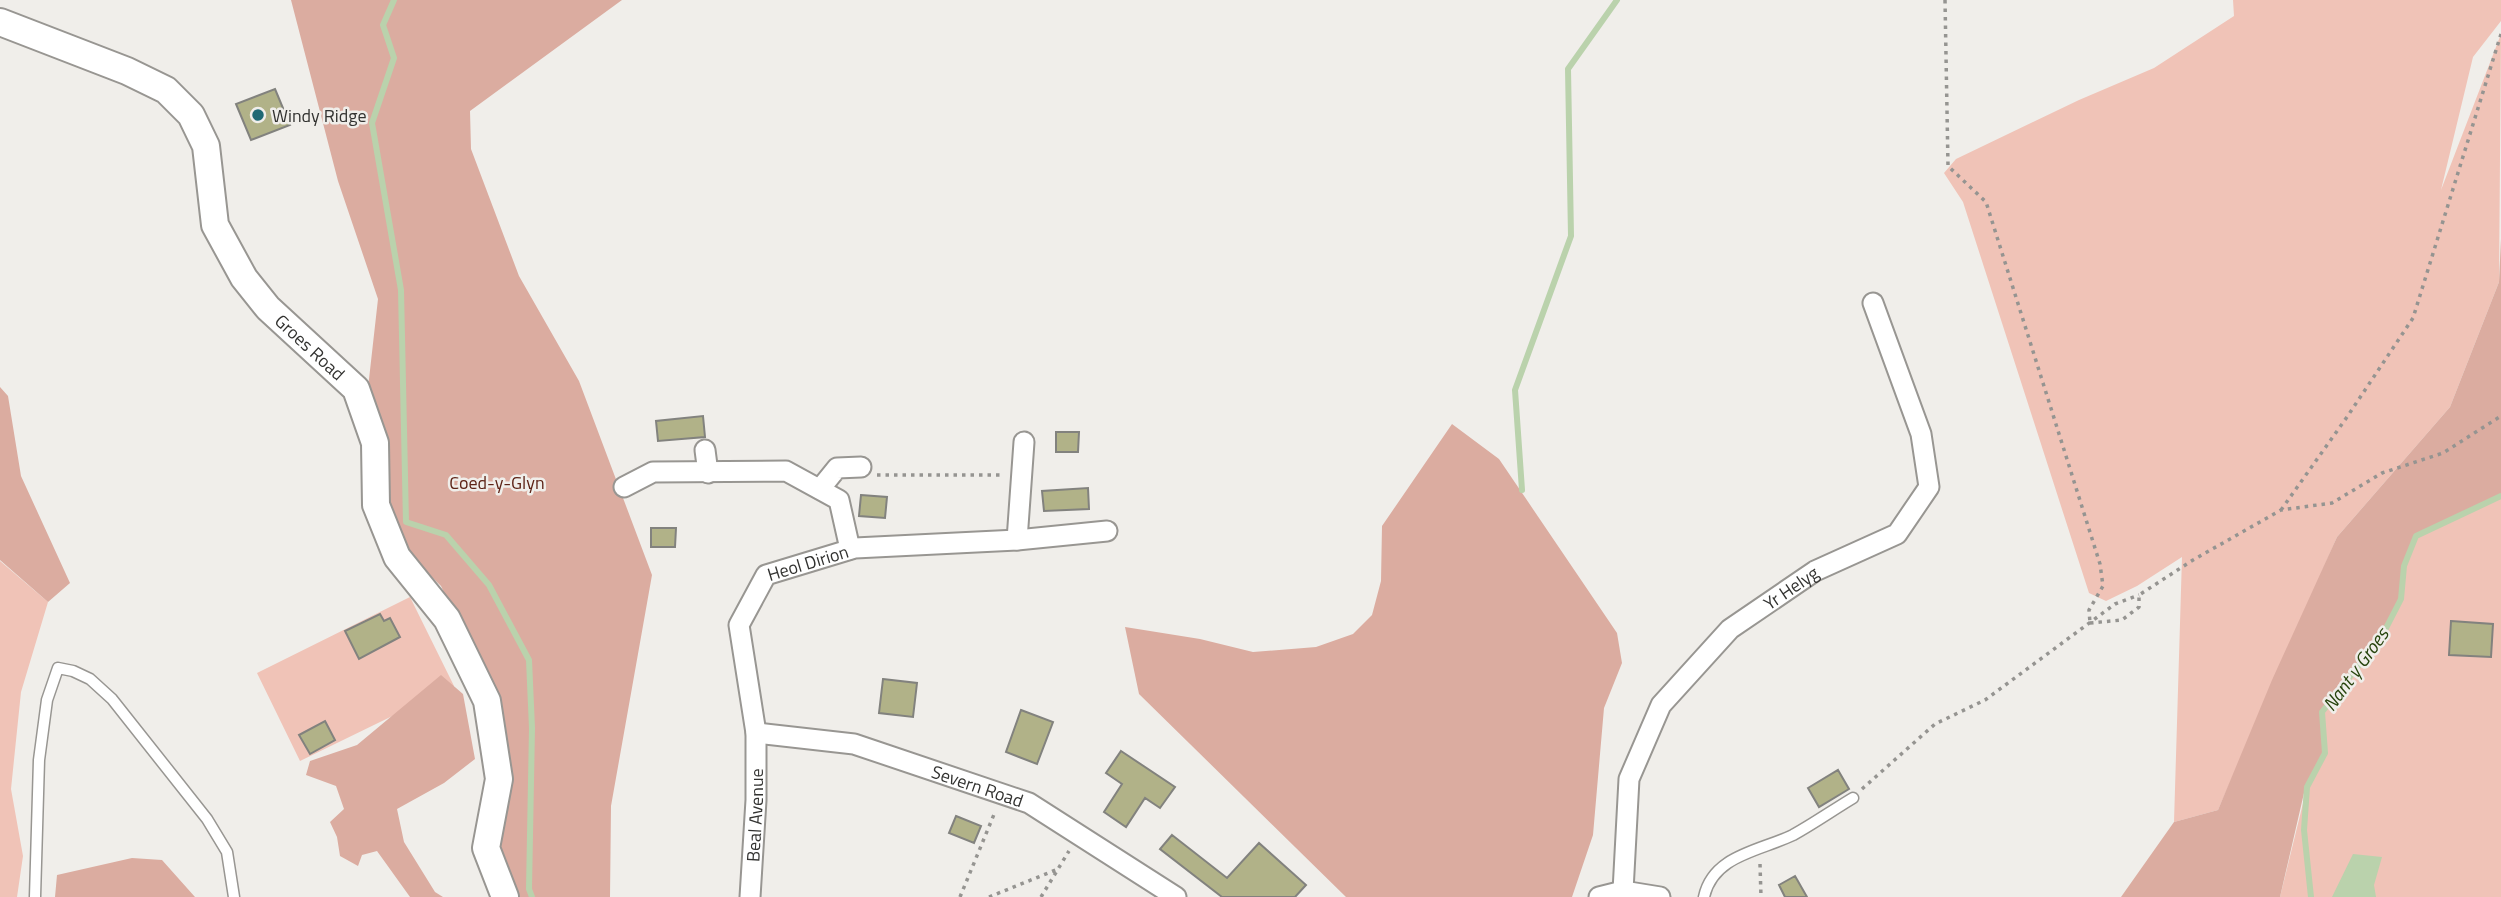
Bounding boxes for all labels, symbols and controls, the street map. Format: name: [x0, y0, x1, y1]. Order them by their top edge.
place label: Windy Ridge: [272, 102, 367, 129]
marker: Windy Ridge: [250, 107, 266, 123]
street label: Groes Road: [269, 307, 351, 386]
park label: Coed-y-Glyn: [449, 469, 545, 496]
street label: Heol Dirion: [764, 537, 852, 587]
street label: Yr Helyg: [1758, 559, 1824, 616]
water label: Nant y Groes: [2315, 620, 2396, 717]
street label: Severn Road: [928, 758, 1027, 814]
street label: Beal Avenue: [739, 768, 770, 863]

